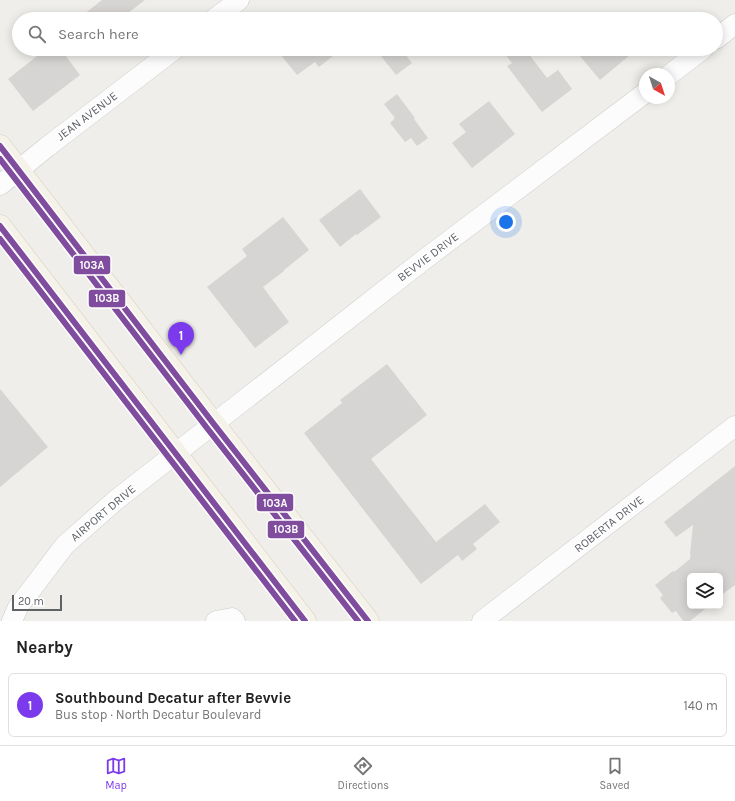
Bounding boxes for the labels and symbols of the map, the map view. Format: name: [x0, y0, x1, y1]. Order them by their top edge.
north arrow: [639, 68, 675, 104]
street label: JEAN AVENUE: [54, 89, 120, 143]
your location: [496, 212, 516, 232]
street label: BEVVIE DRIVE: [395, 230, 461, 284]
line badge: 103A: [73, 255, 111, 275]
text: 103A: [80, 259, 104, 272]
line badge: 103B: [88, 289, 126, 308]
text: 103B: [95, 292, 119, 305]
pin: 1: [168, 322, 194, 355]
street label: AIRPORT DRIVE: [68, 482, 138, 544]
line badge: 103A: [256, 493, 294, 512]
street label: ROBERTA DRIVE: [572, 493, 646, 555]
text: 103A: [263, 497, 287, 510]
line badge: 103B: [267, 520, 305, 539]
text: 103B: [274, 523, 298, 536]
scale bar: [12, 593, 62, 612]

